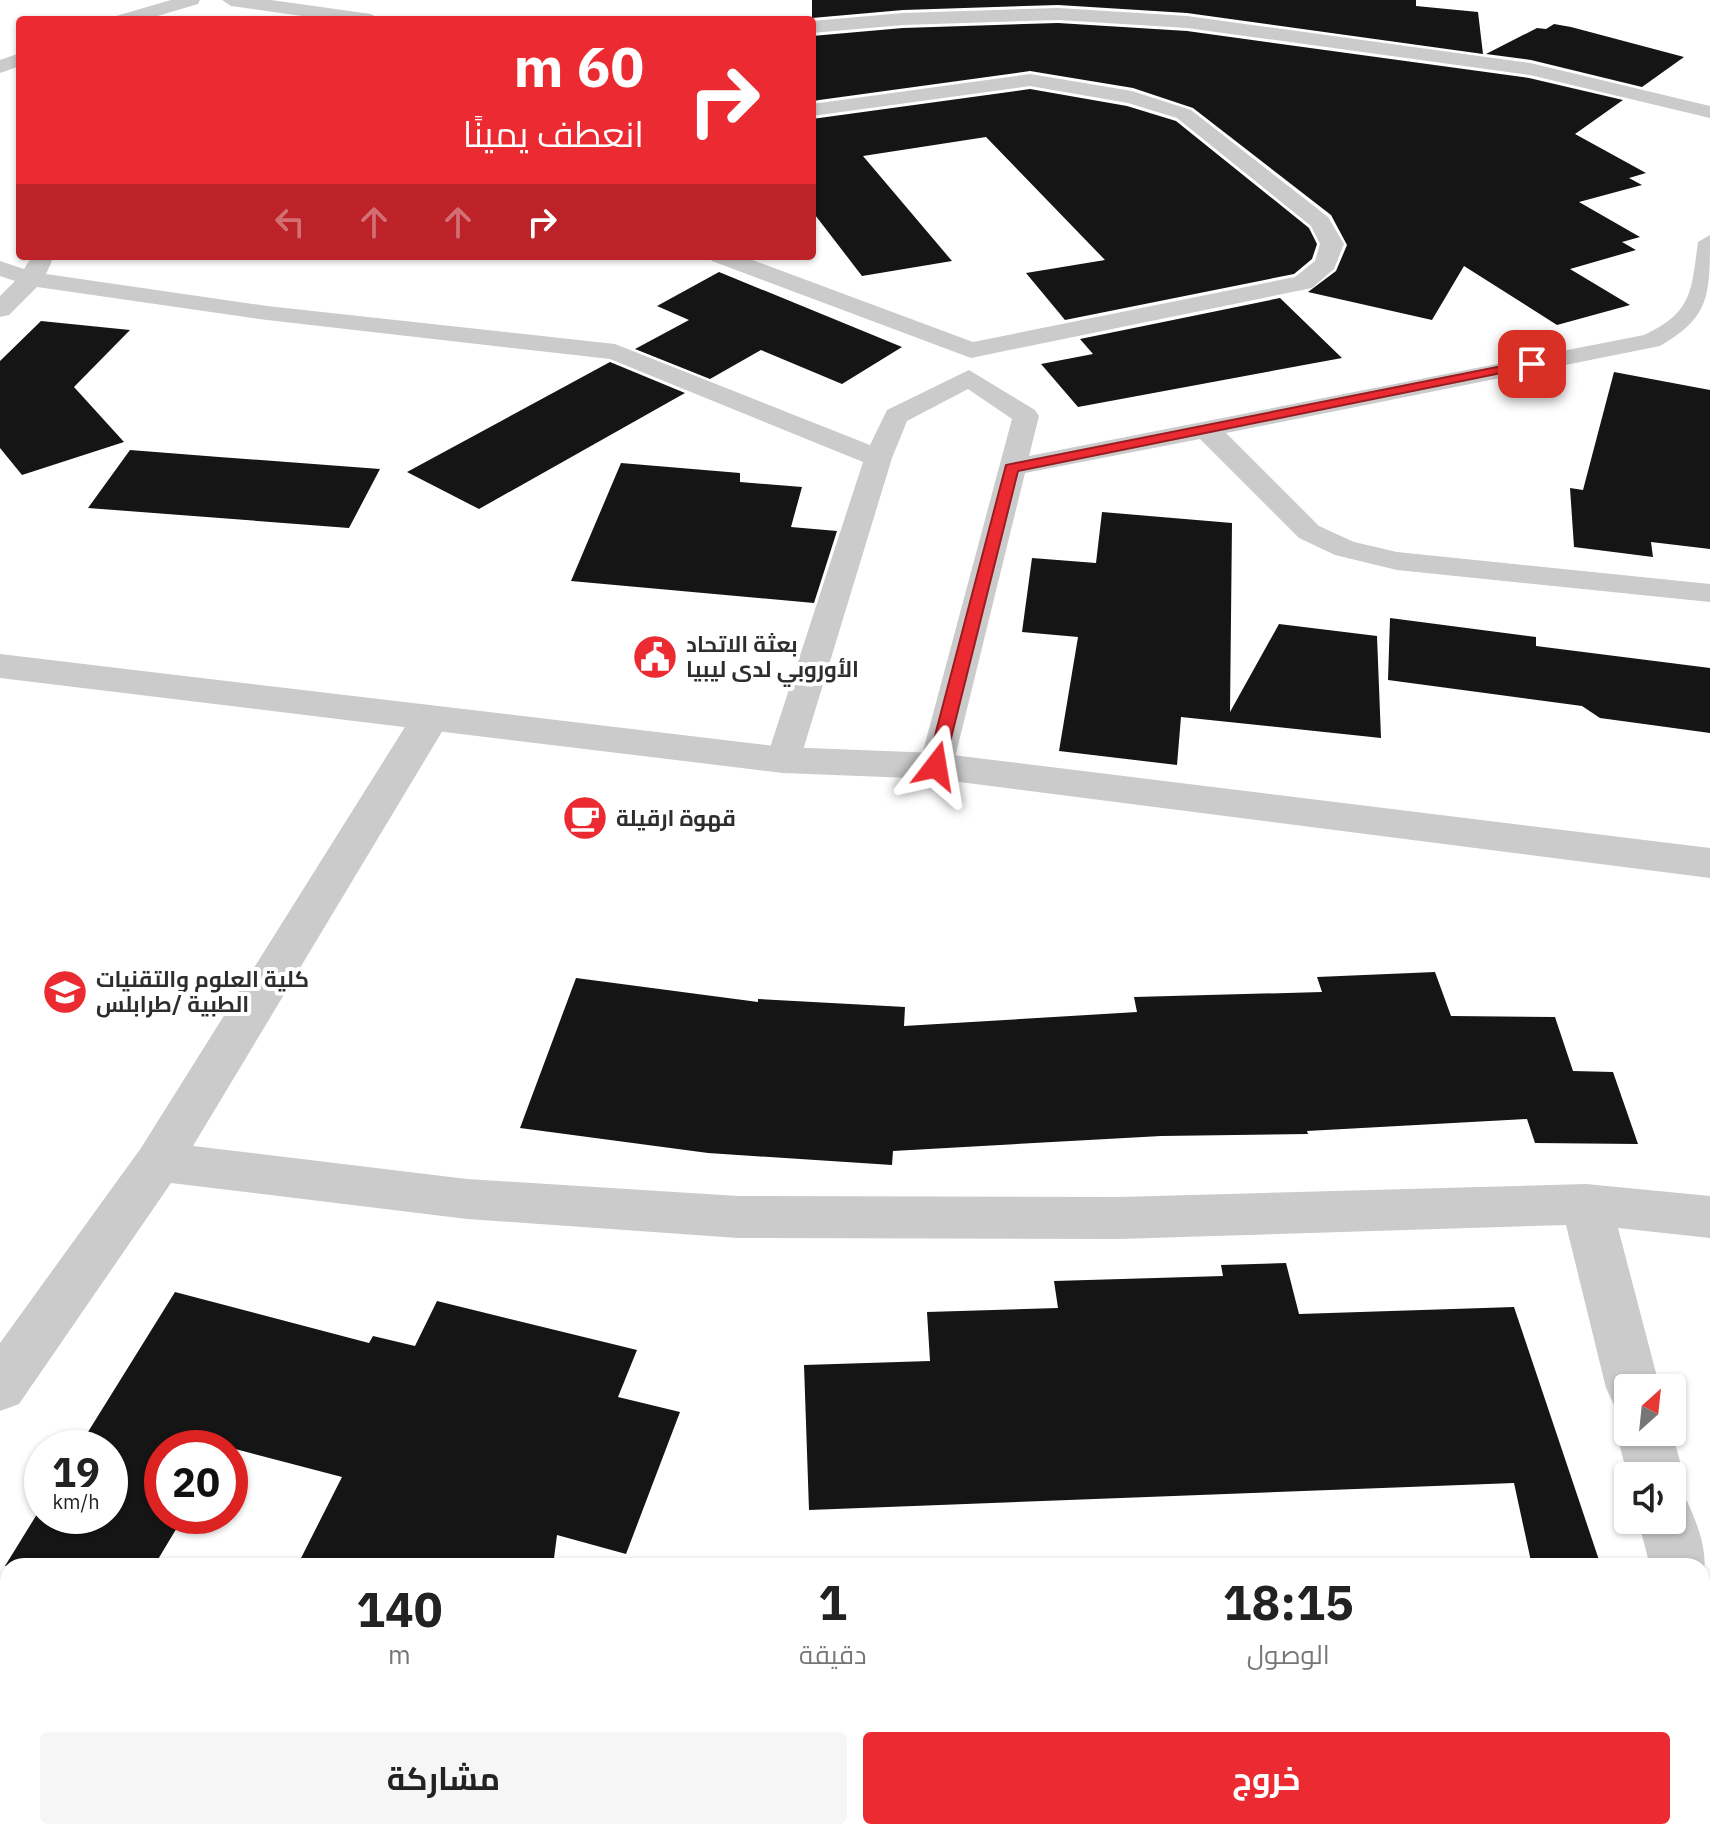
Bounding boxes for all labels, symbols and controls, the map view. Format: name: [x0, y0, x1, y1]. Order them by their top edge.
text: 60 m: [514, 30, 644, 102]
icon: right: [672, 48, 776, 152]
text: انعطف يمينًا: [463, 110, 644, 157]
icon: left: [268, 200, 312, 244]
icon: ahead: [352, 200, 396, 244]
icon: ahead: [436, 200, 480, 244]
icon: right: [520, 200, 564, 244]
pin: [1498, 330, 1566, 398]
icon: arrive: [1510, 342, 1554, 386]
place label: بعثة الاتحاد الأوروبي لدى ليبيا: [686, 629, 859, 687]
public building icon: بعثة الاتحاد الأوروبي لدى ليبيا: [631, 633, 679, 681]
position arrow: [894, 724, 978, 808]
cafe icon: قهوة ارقيلة: [561, 794, 609, 842]
place label: قهوة ارقيلة: [616, 803, 736, 832]
place label: كلية العلوم والتقنيات الطبية /طرابلس: [96, 964, 309, 1018]
school or university icon: كلية العلوم والتقنيات الطبية /طرابلس: [41, 968, 89, 1016]
north arrow: [1614, 1374, 1686, 1446]
map controls: [1614, 1374, 1686, 1534]
speed limit sign: 20: [144, 1430, 248, 1534]
text: 19: [52, 1446, 100, 1498]
button: sound: [1614, 1462, 1686, 1534]
text: km/h: [52, 1488, 100, 1515]
text: 1: [818, 1571, 847, 1633]
text: 18:15: [1223, 1571, 1354, 1633]
text: 140: [356, 1578, 443, 1640]
text: m: [388, 1637, 411, 1671]
text: دقيقة: [799, 1637, 867, 1671]
text: الوصول: [1247, 1637, 1330, 1671]
button: مشاركة: [40, 1732, 847, 1824]
button: خروج: [863, 1732, 1670, 1824]

